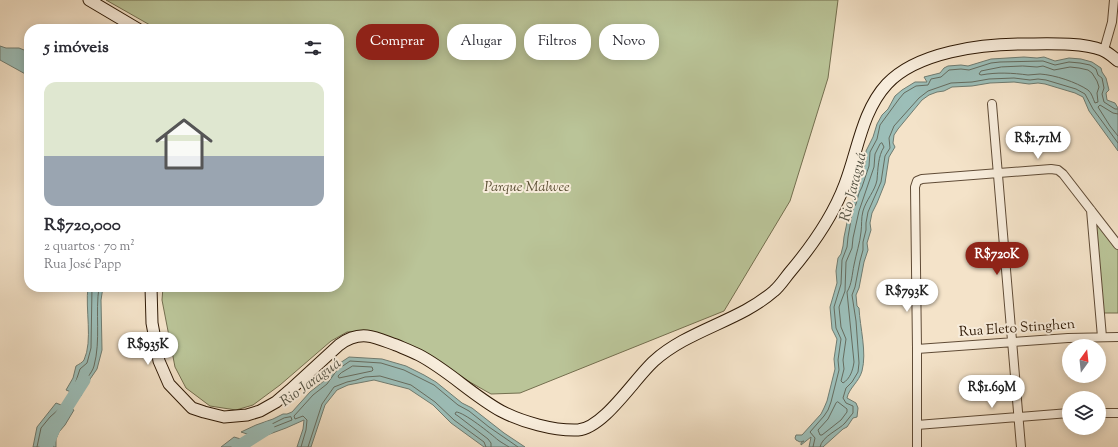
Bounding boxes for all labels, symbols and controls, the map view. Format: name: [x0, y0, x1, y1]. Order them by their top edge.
chip: Comprar: [356, 24, 439, 60]
chip: Alugar: [447, 24, 516, 60]
chip: Filtros: [524, 24, 591, 60]
chip: Novo: [599, 24, 659, 60]
text: 5 imóveis: [44, 36, 109, 60]
icon: filters: [302, 37, 324, 59]
icon: home: [148, 108, 220, 180]
pin: R$1.71M: [1001, 126, 1075, 160]
text: R$1.71M: [1015, 130, 1061, 148]
water label: Rio Jaraguá: [835, 150, 873, 224]
park label: Parque Malwee: [484, 178, 570, 198]
text: R$720,000: [44, 214, 121, 238]
text: 2 quartos · 70 m²: [44, 238, 135, 256]
pin: R$720K: [964, 242, 1030, 276]
text: R$720K: [974, 246, 1020, 264]
text: Rua José Papp: [44, 256, 121, 274]
pin: R$793K: [874, 279, 940, 313]
text: R$793K: [885, 283, 929, 301]
street label: Rua Eleto Stinghen: [958, 315, 1076, 343]
pin: R$935K: [115, 332, 181, 366]
text: R$935K: [127, 336, 169, 354]
north arrow: [1062, 339, 1106, 383]
map controls: [1062, 339, 1106, 435]
water label: Rio Jaraguá: [276, 354, 346, 412]
pin: R$1.69M: [955, 375, 1029, 409]
text: R$1.69M: [968, 379, 1016, 397]
button: layers: [1062, 391, 1106, 435]

